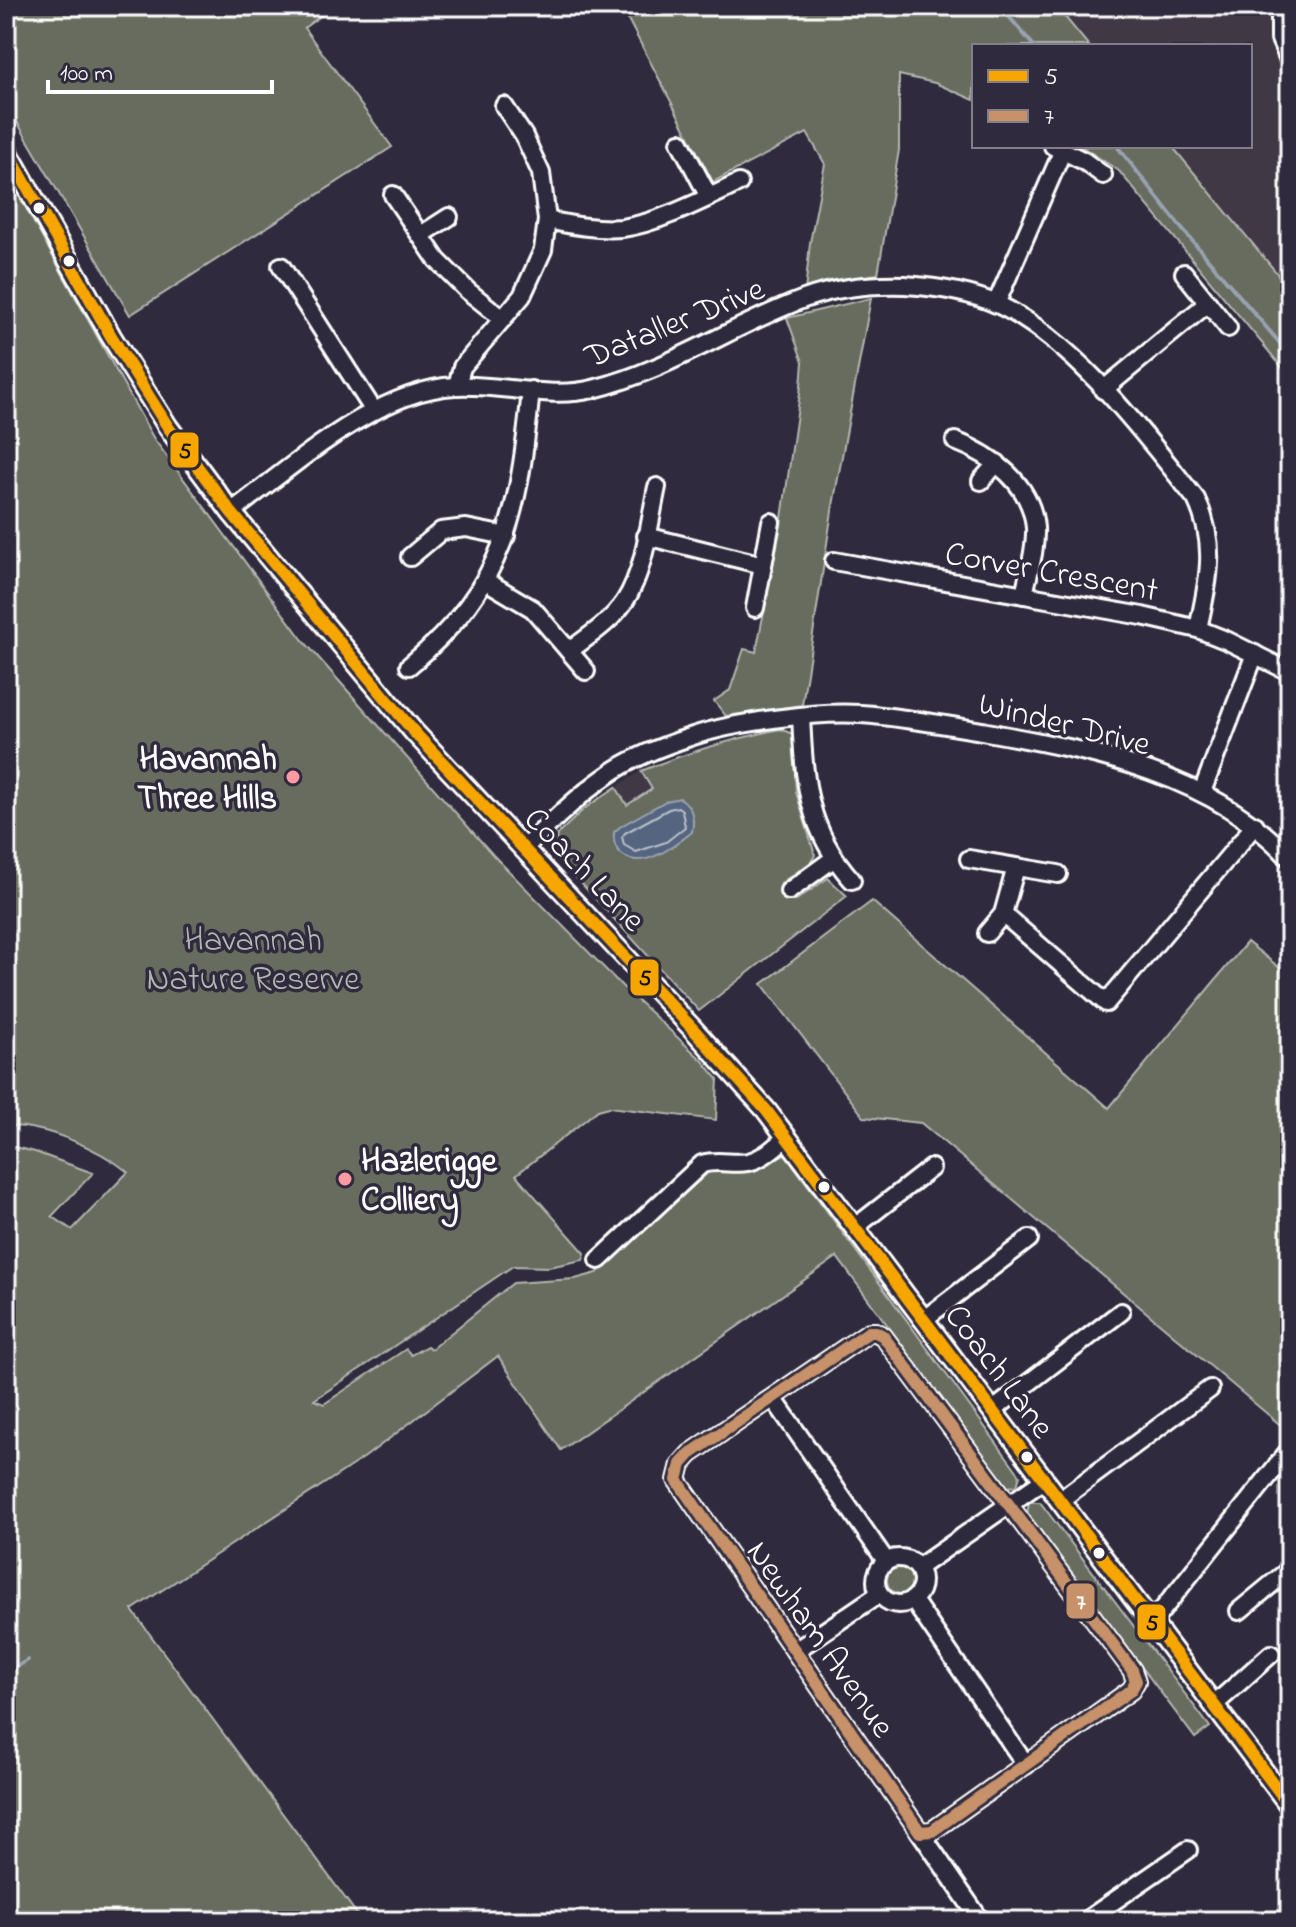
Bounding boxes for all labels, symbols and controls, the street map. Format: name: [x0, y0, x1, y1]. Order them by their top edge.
scale bar: [48, 44, 272, 94]
legend: [972, 44, 1252, 148]
text: 100 m: [60, 57, 113, 92]
text: 5: [1044, 61, 1058, 96]
text: 7: [1044, 101, 1054, 136]
unlabelled marker: [31, 200, 47, 216]
unlabelled marker: [61, 253, 77, 269]
street label: Dataller Drive: [577, 266, 774, 384]
line badge: 5: [169, 431, 200, 469]
text: 5: [179, 437, 192, 469]
street label: Corver Crescent: [941, 531, 1162, 617]
street label: Winder Drive: [973, 680, 1156, 772]
place label: Havannah Three Hills: [137, 736, 277, 825]
marker: Havannah Three Hills: [284, 768, 302, 786]
street label: Coach Lane: [510, 797, 656, 945]
park label: Havannah Nature Reserve: [147, 917, 360, 1006]
line badge: 5: [629, 958, 660, 997]
text: 5: [639, 964, 652, 996]
place label: Hazlerigge Colliery: [361, 1138, 498, 1228]
marker: Hazlerigge Colliery: [336, 1170, 354, 1188]
unlabelled marker: [816, 1179, 832, 1195]
street label: Coach Lane: [930, 1295, 1066, 1451]
unlabelled marker: [1019, 1449, 1035, 1465]
street label: Newham Avenue: [732, 1531, 906, 1750]
unlabelled marker: [1091, 1545, 1107, 1561]
line badge: 7: [1065, 1582, 1096, 1620]
text: 7: [1076, 1588, 1086, 1620]
line badge: 5: [1136, 1603, 1167, 1641]
text: 5: [1146, 1609, 1159, 1641]

